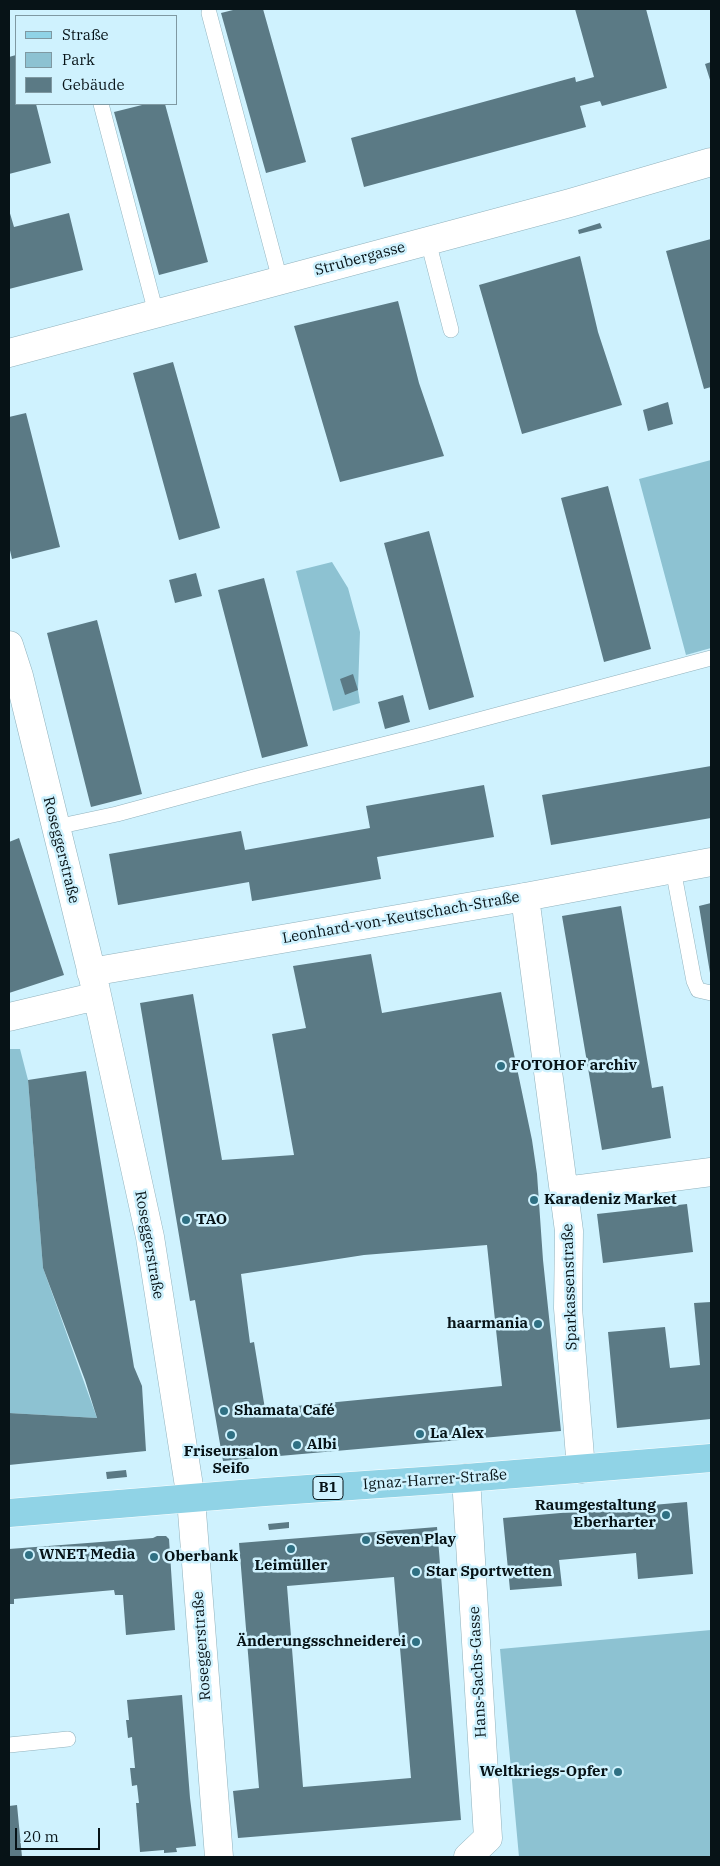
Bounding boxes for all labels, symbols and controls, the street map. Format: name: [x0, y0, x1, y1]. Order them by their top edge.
legend: [15, 15, 178, 105]
text: Straße: [62, 25, 109, 44]
text: Park: [62, 50, 95, 69]
text: Gebäude: [62, 75, 125, 94]
street label: Strubergasse: [313, 238, 407, 280]
street label: Roseggerstraße: [39, 795, 83, 905]
street label: Leonhard-von-Keutschach-Straße: [281, 888, 521, 948]
place label: FOTOHOF archiv: [511, 1057, 637, 1075]
marker: FOTOHOF archiv: [495, 1060, 507, 1072]
street label: Roseggerstraße: [131, 1189, 167, 1301]
place label: Karadeniz Market: [544, 1191, 677, 1209]
marker: Karadeniz Market: [528, 1194, 540, 1206]
place label: TAO: [196, 1211, 227, 1229]
marker: TAO: [180, 1214, 192, 1226]
street label: Sparkassenstraße: [559, 1223, 581, 1351]
place label: haarmania: [447, 1315, 528, 1333]
marker: haarmania: [532, 1318, 544, 1330]
place label: Shamata Café: [234, 1402, 335, 1420]
marker: Shamata Café: [218, 1405, 230, 1417]
place label: La Alex: [430, 1425, 484, 1443]
marker: La Alex: [414, 1428, 426, 1440]
marker: Friseursalon Seifo: [225, 1429, 237, 1441]
place label: Albi: [307, 1436, 337, 1454]
marker: Albi: [291, 1439, 303, 1451]
place label: Friseursalon Seifo: [184, 1443, 278, 1478]
street label: Ignaz-Harrer-Straße: [362, 1466, 508, 1494]
road number: B1: [313, 1476, 343, 1500]
place label: Raumgestaltung Eberharter: [535, 1497, 656, 1532]
marker: Raumgestaltung Eberharter: [660, 1509, 672, 1521]
place label: Seven Play: [376, 1531, 456, 1549]
marker: Seven Play: [360, 1534, 372, 1546]
marker: Leimüller: [285, 1543, 297, 1555]
place label: WNET Media: [39, 1546, 135, 1564]
place label: Oberbank: [164, 1548, 238, 1566]
marker: WNET Media: [23, 1549, 35, 1561]
marker: Oberbank: [148, 1551, 160, 1563]
place label: Leimüller: [255, 1557, 327, 1575]
place label: Star Sportwetten: [426, 1563, 552, 1581]
marker: Star Sportwetten: [410, 1566, 422, 1578]
street label: Roseggerstraße: [189, 1591, 215, 1701]
street label: Hans-Sachs-Gasse: [466, 1606, 490, 1738]
place label: Änderungsschneiderei: [236, 1633, 406, 1651]
marker: Änderungsschneiderei: [410, 1636, 422, 1648]
place label: Weltkriegs-Opfer: [479, 1763, 608, 1781]
marker: Weltkriegs-Opfer: [612, 1766, 624, 1778]
scale bar: [18, 1818, 102, 1850]
text: 20 m: [23, 1827, 59, 1846]

